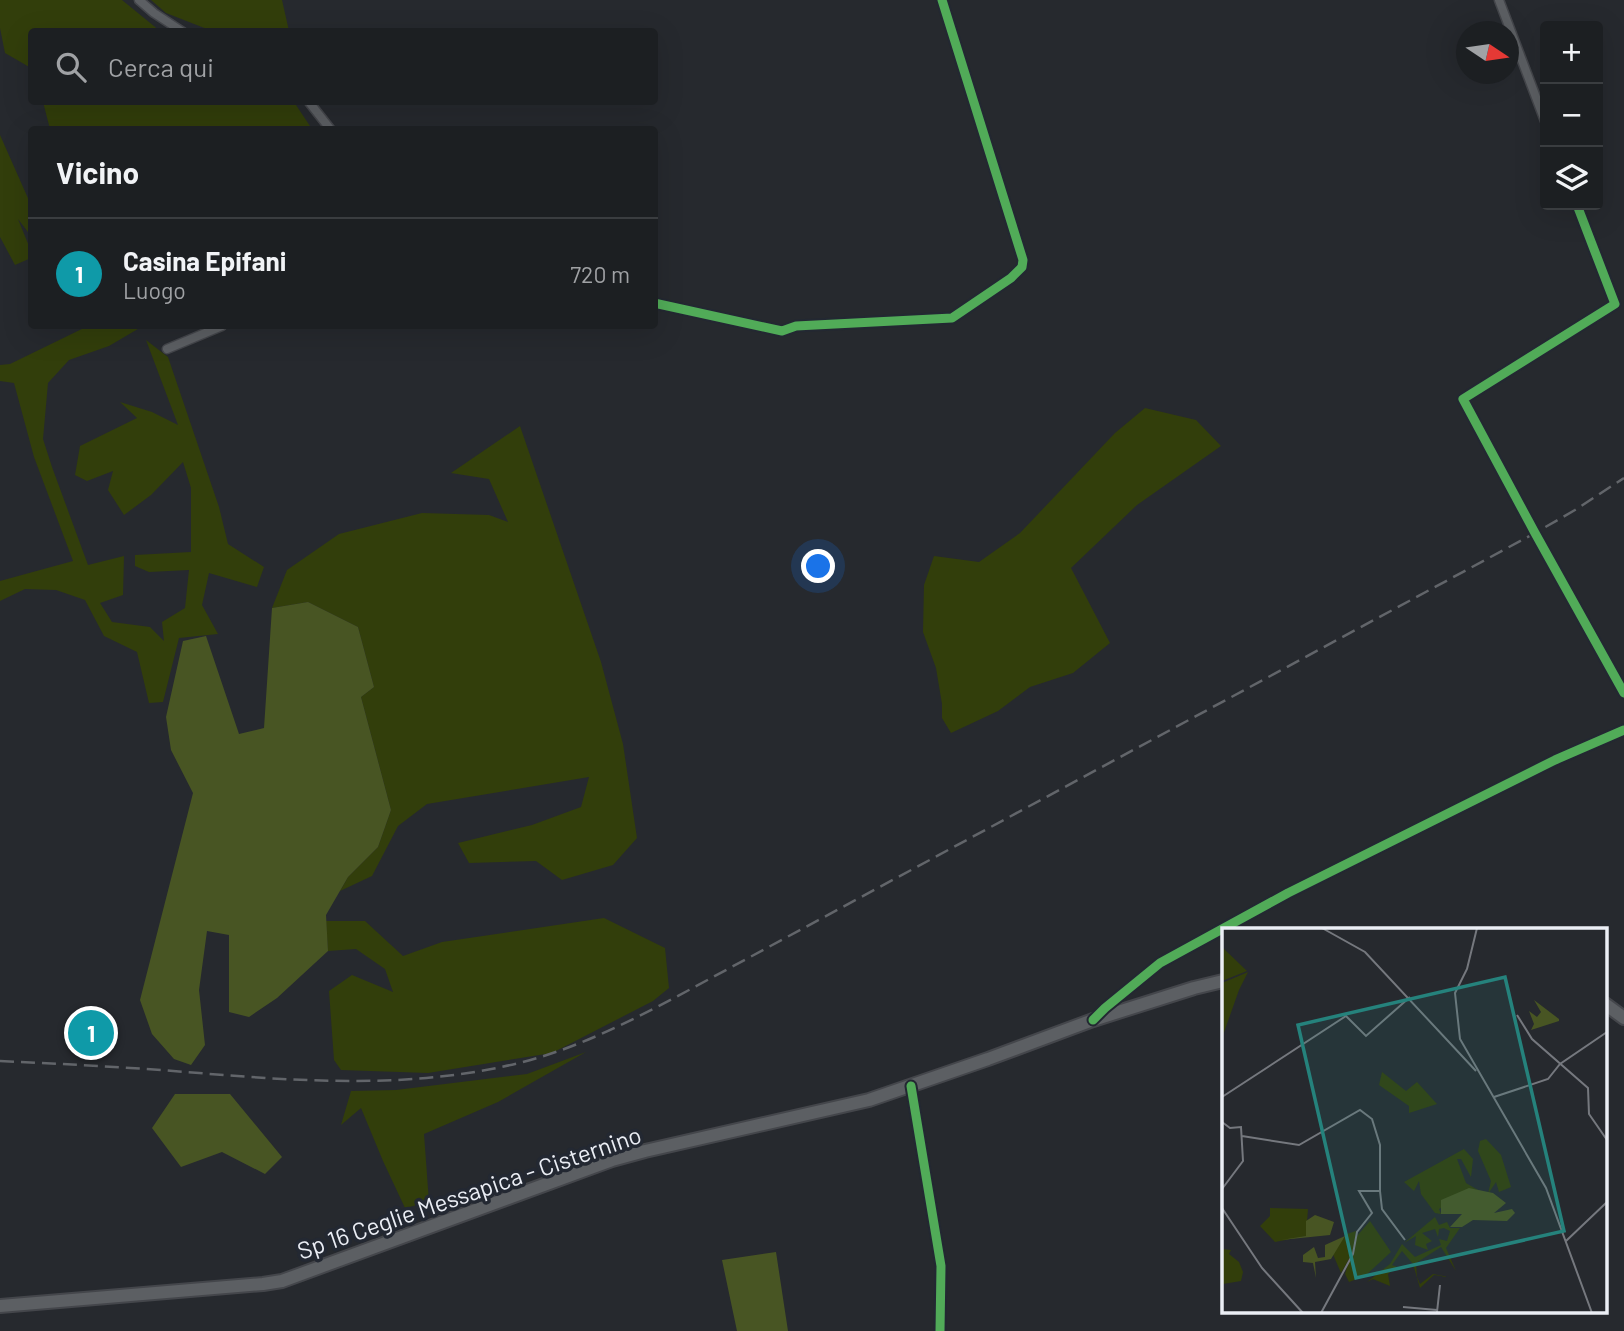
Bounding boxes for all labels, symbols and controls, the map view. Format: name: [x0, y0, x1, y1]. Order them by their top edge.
north arrow: [1456, 21, 1519, 84]
map controls: [1540, 21, 1603, 210]
button: +: [1540, 21, 1603, 84]
search box: [28, 28, 658, 105]
icon: search: [52, 48, 90, 86]
text: Cerca qui: [108, 51, 214, 82]
button: −: [1540, 84, 1603, 147]
button: layers: [1540, 147, 1603, 210]
text: Vicino: [56, 154, 139, 190]
text: Casina Epifani: [123, 245, 286, 276]
text: 1: [75, 260, 83, 288]
text: 720 m: [570, 260, 630, 288]
text: Luogo: [123, 276, 186, 304]
your location: [801, 549, 835, 583]
inset map: [1222, 928, 1606, 1314]
pin: 1: [68, 1007, 114, 1059]
street label: Sp 16 Ceglie Messapica - Cisternino: [293, 1119, 645, 1265]

